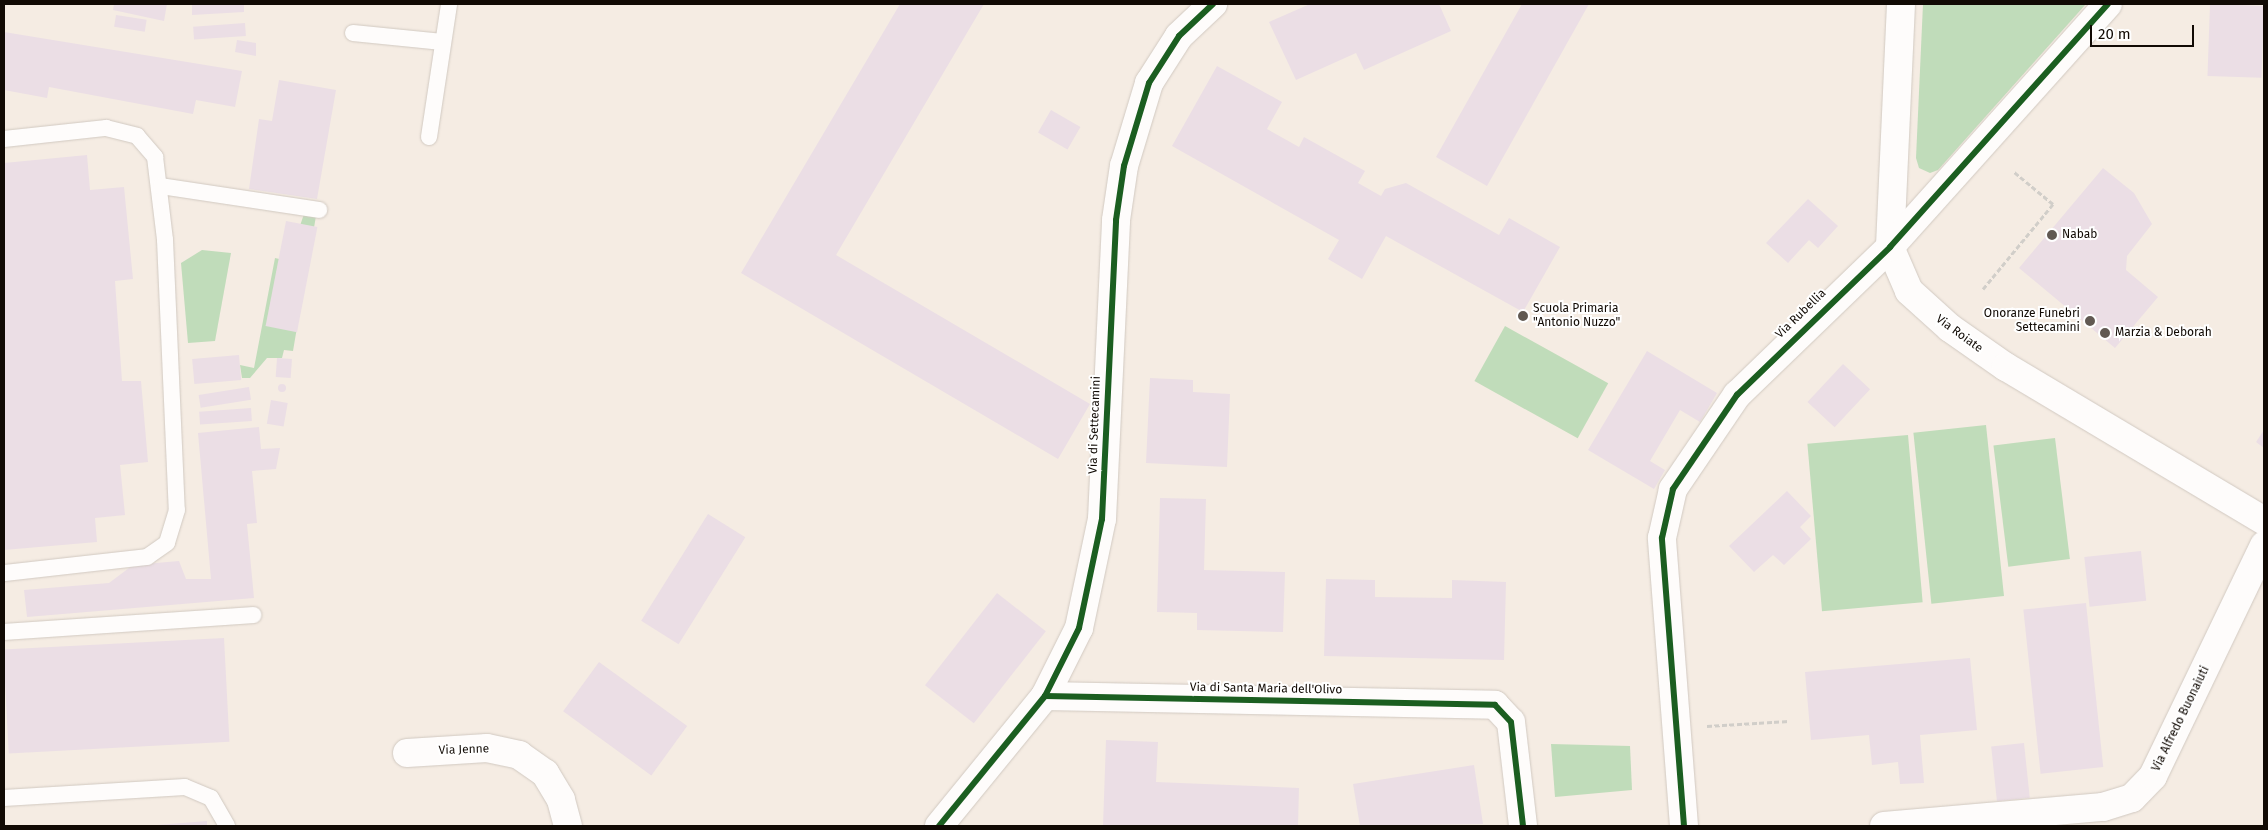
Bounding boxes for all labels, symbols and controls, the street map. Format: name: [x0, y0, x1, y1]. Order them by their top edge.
scale bar: [2093, 15, 2197, 47]
text: 20 m: [2098, 25, 2131, 43]
place label: Nabab: [2062, 228, 2097, 242]
marker: Nabab: [2046, 229, 2058, 241]
street label: Via Rubellia: [1773, 286, 1829, 342]
place label: Scuola Primaria "Antonio Nuzzo": [1533, 302, 1620, 330]
place label: Onoranze Funebri Settecamini: [1984, 307, 2080, 335]
marker: Scuola Primaria "Antonio Nuzzo": [1517, 310, 1529, 322]
street label: Via Roiate: [1933, 312, 1985, 356]
marker: Onoranze Funebri Settecamini: [2084, 315, 2096, 327]
place label: Marzia & Deborah: [2115, 326, 2212, 340]
marker: Marzia & Deborah: [2099, 327, 2111, 339]
street label: Via di Settecamini: [1086, 376, 1104, 474]
street label: Via Alfredo Buonaiuti: [2149, 664, 2213, 774]
street label: Via di Santa Maria dell'Olivo: [1190, 680, 1342, 698]
street label: Via Jenne: [438, 742, 490, 758]

